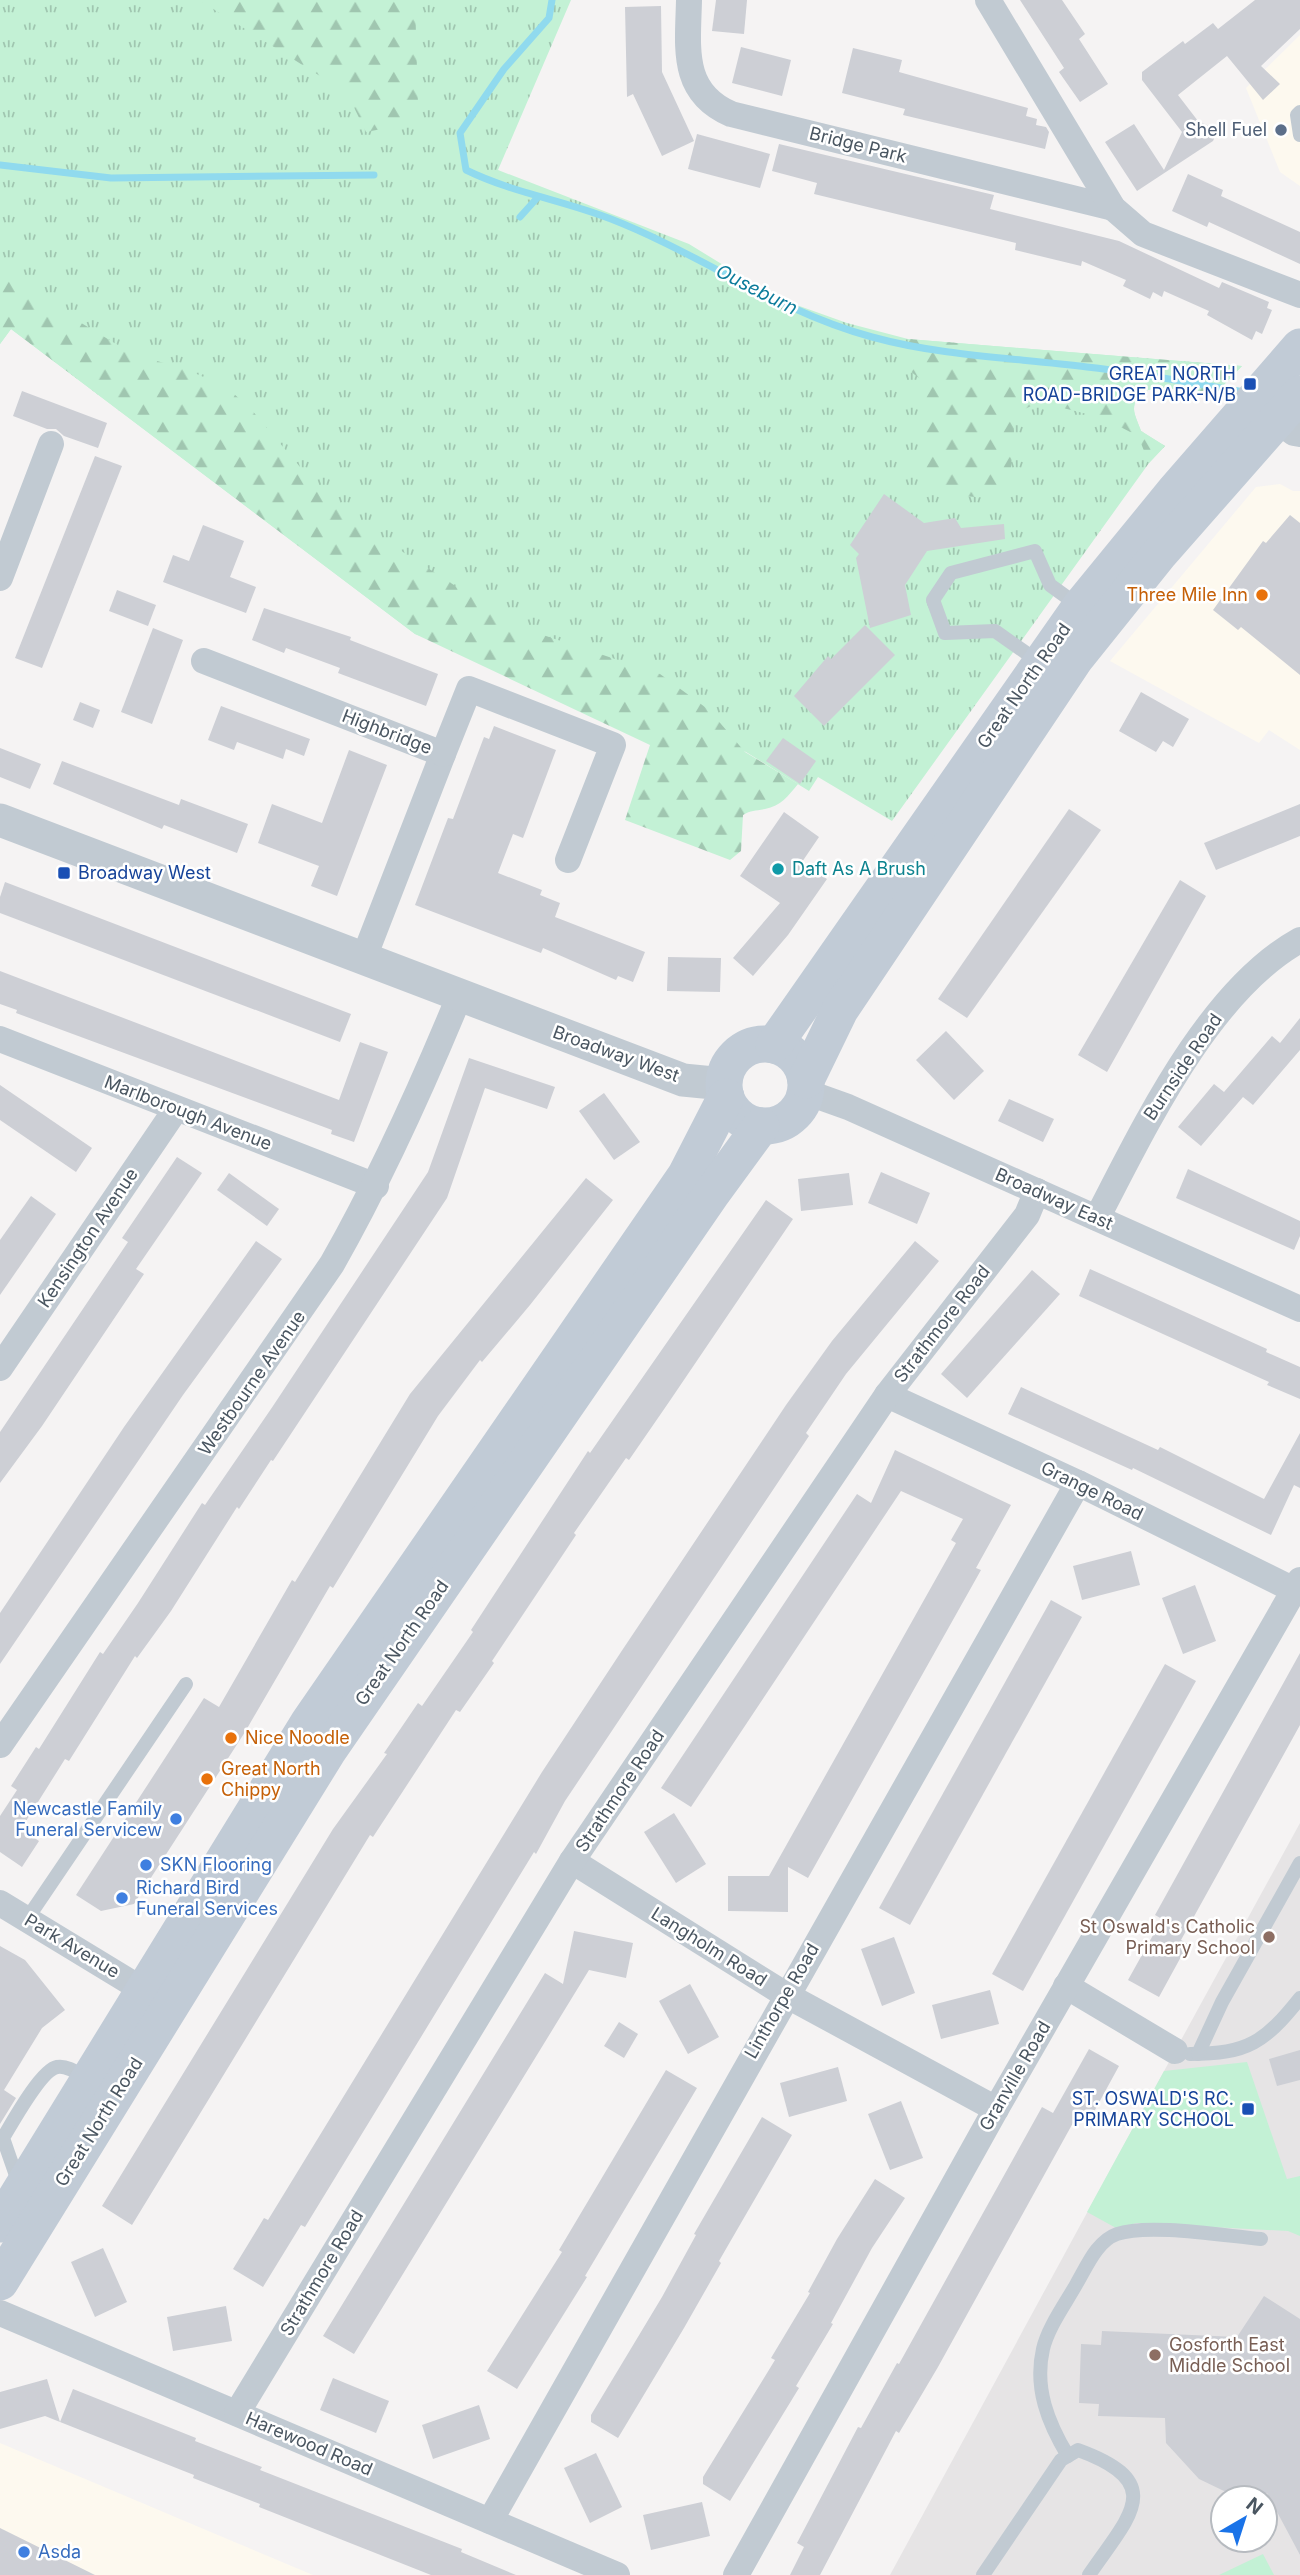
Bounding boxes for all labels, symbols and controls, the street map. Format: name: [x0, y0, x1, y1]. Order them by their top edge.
place label: Shell Fuel: [1185, 119, 1267, 140]
street label: Bridge Park: [807, 122, 909, 167]
marker: Shell Fuel: [1273, 122, 1289, 138]
water label: Ouseburn: [712, 259, 801, 320]
place label: GREAT NORTH ROAD-BRIDGE PARK-N/B: [1023, 363, 1236, 405]
marker: GREAT NORTH ROAD-BRIDGE PARK-N/B: [1242, 376, 1258, 392]
place label: Three Mile Inn: [1127, 584, 1248, 605]
marker: Three Mile Inn: [1254, 587, 1270, 603]
street label: Great North Road: [973, 619, 1075, 752]
street label: Highbridge: [339, 705, 435, 758]
place label: Daft As A Brush: [792, 858, 926, 879]
marker: Daft As A Brush: [770, 861, 786, 877]
place label: Broadway West: [78, 862, 211, 883]
marker: Broadway West: [56, 865, 72, 881]
street label: Burnside Road: [1139, 1009, 1226, 1124]
street label: Broadway West: [550, 1021, 682, 1086]
street label: Marlborough Avenue: [102, 1071, 275, 1154]
street label: Broadway East: [992, 1163, 1116, 1234]
street label: Kensington Avenue: [33, 1164, 142, 1311]
street label: Strathmore Road: [889, 1261, 994, 1386]
street label: Westbourne Avenue: [194, 1306, 309, 1459]
street label: Grange Road: [1038, 1457, 1147, 1524]
street label: Great North Road: [351, 1576, 453, 1709]
street label: Strathmore Road: [571, 1726, 668, 1856]
place label: Nice Noodle: [245, 1727, 350, 1748]
marker: Nice Noodle: [223, 1730, 239, 1746]
place label: Great North Chippy: [221, 1758, 321, 1800]
marker: Great North Chippy: [199, 1771, 215, 1787]
place label: Newcastle Family Funeral Servicew: [13, 1798, 162, 1840]
marker: Newcastle Family Funeral Servicew: [168, 1811, 184, 1827]
place label: SKN Flooring: [160, 1854, 272, 1875]
marker: SKN Flooring: [138, 1857, 154, 1873]
place label: Richard Bird Funeral Services: [136, 1877, 278, 1919]
marker: Richard Bird Funeral Services: [114, 1890, 130, 1906]
street label: Langholm Road: [648, 1903, 771, 1990]
street label: Park Avenue: [21, 1909, 123, 1982]
place label: St Oswald's Catholic Primary School: [1079, 1916, 1255, 1958]
marker: St Oswald's Catholic Primary School: [1261, 1929, 1277, 1945]
street label: Linthorpe Road: [740, 1939, 823, 2062]
street label: Granville Road: [975, 2017, 1054, 2134]
street label: Great North Road: [50, 2053, 147, 2190]
place label: ST. OSWALD'S RC. PRIMARY SCHOOL: [1072, 2088, 1234, 2130]
marker: ST. OSWALD'S RC. PRIMARY SCHOOL: [1240, 2101, 1256, 2117]
street label: Strathmore Road: [276, 2206, 367, 2339]
place label: Gosforth East Middle School: [1169, 2334, 1290, 2376]
marker: Gosforth East Middle School: [1147, 2347, 1163, 2363]
street label: Harewood Road: [243, 2407, 376, 2480]
north arrow: [1209, 2484, 1279, 2554]
text: N: [1242, 2493, 1267, 2520]
place label: Asda: [38, 2541, 81, 2562]
marker: Asda: [16, 2544, 32, 2560]

